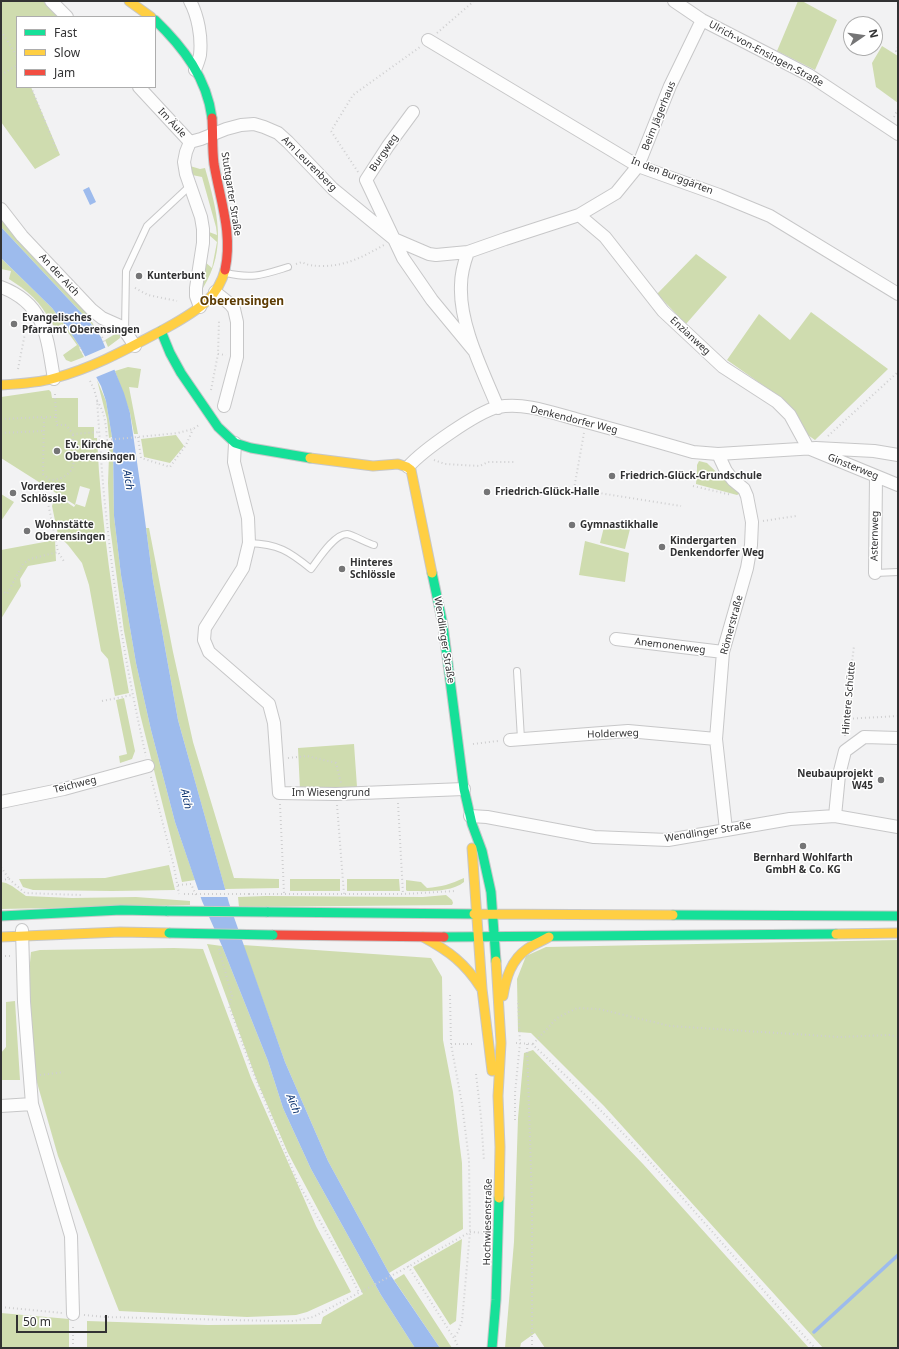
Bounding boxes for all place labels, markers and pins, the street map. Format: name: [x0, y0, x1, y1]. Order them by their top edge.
place label: Kunterbunt: [147, 270, 205, 282]
marker: Kunterbunt: [134, 271, 144, 281]
place label: Evangelisches Pfarramt Oberensingen: [22, 312, 140, 336]
marker: Evangelisches Pfarramt Oberensingen: [9, 319, 19, 329]
place label: Ev. Kirche Oberensingen: [65, 439, 135, 462]
marker: Ev. Kirche Oberensingen: [52, 446, 62, 456]
place label: Friedrich-Glück-Grundschule: [620, 470, 762, 482]
marker: Friedrich-Glück-Grundschule: [607, 471, 617, 481]
place label: Vorderes Schlössle: [21, 481, 66, 504]
place label: Friedrich-Glück-Halle: [495, 486, 599, 498]
marker: Friedrich-Glück-Halle: [482, 487, 492, 497]
marker: Vorderes Schlössle: [8, 488, 18, 498]
place label: Wohnstätte Oberensingen: [35, 519, 105, 542]
place label: Gymnastikhalle: [580, 519, 658, 531]
marker: Gymnastikhalle: [567, 520, 577, 530]
marker: Wohnstätte Oberensingen: [22, 526, 32, 536]
place label: Kindergarten Denkendorfer Weg: [670, 535, 764, 558]
marker: Kindergarten Denkendorfer Weg: [657, 542, 667, 552]
place label: Hinteres Schlössle: [350, 557, 395, 580]
marker: Hinteres Schlössle: [337, 564, 347, 574]
place label: Neubauprojekt W45: [797, 768, 873, 792]
marker: Neubauprojekt W45: [876, 775, 886, 785]
marker: Bernhard Wohlfarth GmbH & Co. KG: [798, 841, 808, 851]
place label: Bernhard Wohlfarth GmbH & Co. KG: [753, 852, 853, 876]

